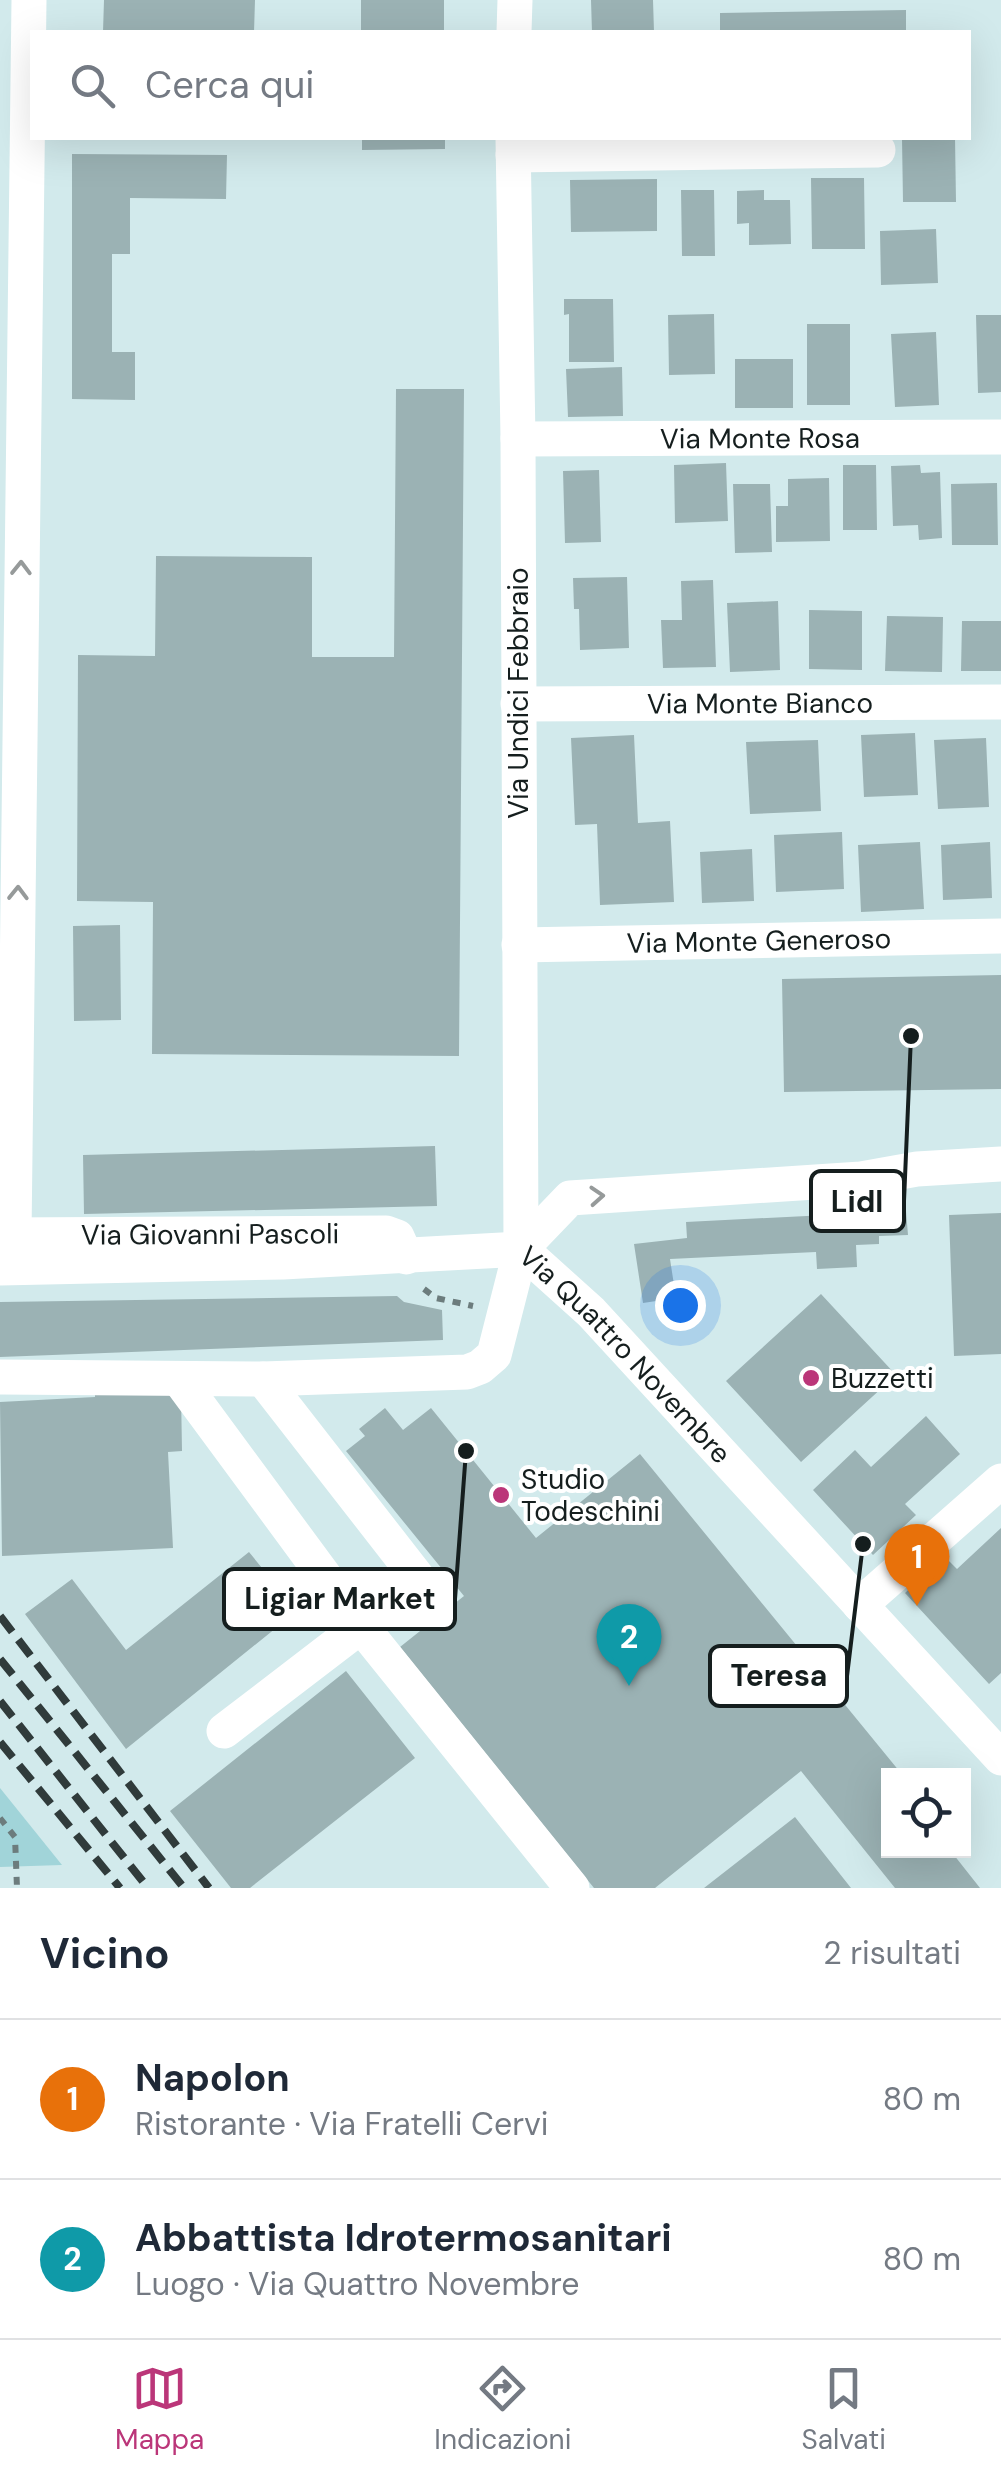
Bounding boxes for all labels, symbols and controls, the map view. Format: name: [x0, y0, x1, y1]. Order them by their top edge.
search box: [30, 30, 971, 140]
icon: search: [65, 58, 120, 113]
text: Cerca qui: [145, 60, 314, 110]
street label: Via Monte Rosa: [660, 419, 860, 457]
one-way arrow: [11, 559, 32, 575]
street label: Via Undici Febbraio: [500, 567, 537, 819]
street label: Via Monte Bianco: [647, 684, 873, 722]
one-way arrow: [7, 884, 29, 900]
street label: Via Monte Generoso: [626, 920, 892, 961]
callout: Lidl: [811, 1171, 904, 1231]
text: Lidl: [831, 1182, 883, 1221]
one-way arrow: [589, 1186, 605, 1207]
street label: Via Giovanni Pascoli: [81, 1215, 339, 1253]
street label: Via Quattro Novembre: [511, 1238, 740, 1471]
your location: [655, 1280, 706, 1331]
place label: Buzzetti: [831, 1360, 934, 1397]
marker: Buzzetti: [800, 1367, 822, 1389]
place label: Studio Todeschini: [521, 1461, 660, 1530]
marker: Studio Todeschini: [490, 1484, 512, 1506]
pin: 1: [884, 1524, 950, 1606]
callout: Ligiar Market: [224, 1569, 455, 1629]
text: Ligiar Market: [244, 1579, 436, 1618]
pin: 2: [596, 1604, 662, 1686]
callout: Teresa: [710, 1646, 847, 1706]
text: Teresa: [731, 1656, 827, 1695]
map controls: [881, 1768, 971, 1858]
button: locate: [881, 1768, 971, 1858]
text: Vicino: [40, 1926, 170, 1981]
text: 2 risultati: [823, 1932, 961, 1974]
text: Napolon: [135, 2053, 290, 2103]
text: 1: [67, 2078, 78, 2120]
text: 80 m: [883, 2078, 961, 2120]
text: Ristorante · Via Fratelli Cervi: [135, 2103, 549, 2145]
text: Abbattista Idrotermosanitari: [135, 2213, 672, 2263]
text: 2: [63, 2238, 82, 2280]
text: 80 m: [883, 2238, 961, 2280]
text: Luogo · Via Quattro Novembre: [135, 2263, 579, 2305]
tab: Mappa: [115, 2361, 204, 2458]
tab: Indicazioni: [434, 2361, 571, 2458]
tab: Salvati: [802, 2361, 886, 2458]

